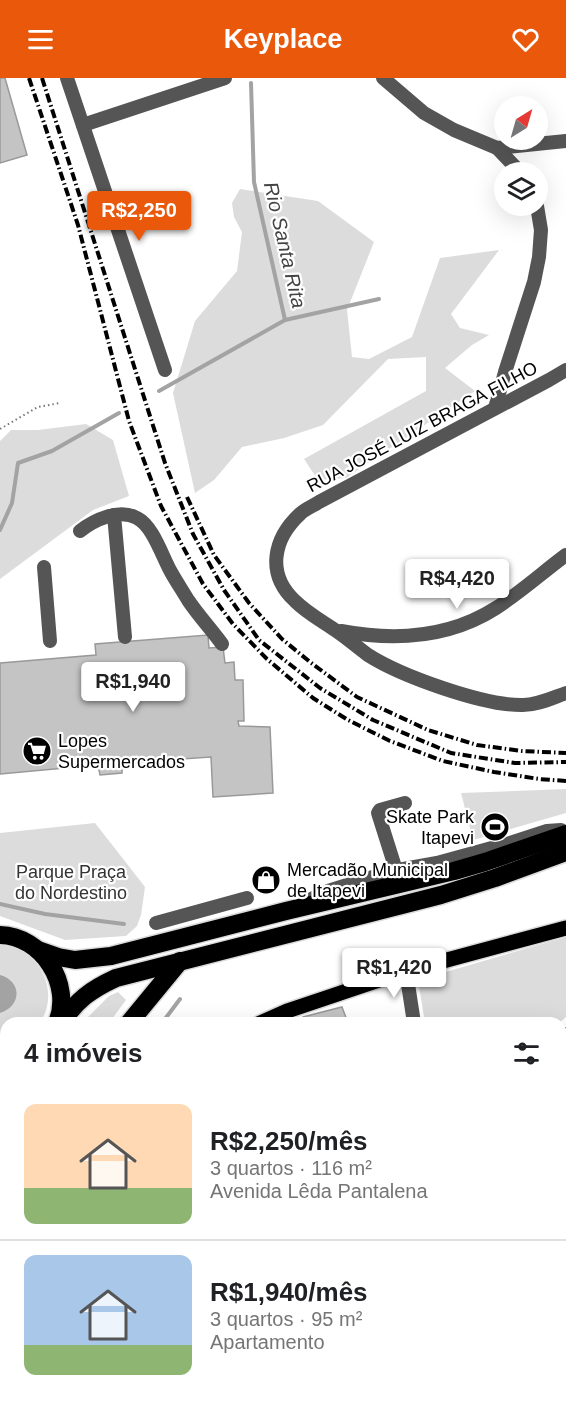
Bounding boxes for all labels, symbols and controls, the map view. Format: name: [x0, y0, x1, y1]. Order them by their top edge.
icon: menu: [24, 23, 57, 56]
icon: heart: [509, 23, 542, 56]
text: Keyplace: [224, 24, 342, 54]
north arrow: [494, 96, 548, 150]
map controls: [494, 96, 548, 216]
button: layers: [494, 162, 548, 216]
water label: Rio Santa Rita: [260, 180, 310, 310]
pin: R$2,250: [84, 191, 194, 242]
text: R$2,250: [101, 199, 177, 221]
street label: RUA JOSÉ LUIZ BRAGA FILHO: [303, 358, 541, 496]
pin: R$4,420: [402, 559, 512, 610]
text: R$4,420: [419, 567, 495, 589]
pin: R$1,940: [78, 662, 188, 713]
text: R$1,940: [95, 670, 171, 692]
place label: Lopes Supermercados: [58, 731, 185, 772]
supermarket icon: Lopes Supermercados: [21, 735, 53, 767]
place label: Skate Park Itapevi: [386, 807, 475, 848]
sports icon: Skate Park Itapevi: [479, 811, 511, 843]
place label: Mercadão Municipal de Itapevi: [287, 860, 448, 901]
park label: Parque Praça do Nordestino: [15, 862, 127, 903]
shop icon: Mercadão Municipal de Itapevi: [250, 864, 282, 896]
pin: R$1,420: [339, 948, 449, 999]
text: R$1,420: [356, 956, 432, 978]
icon: filters: [510, 1037, 543, 1070]
text: 4 imóveis: [24, 1038, 143, 1068]
text: R$2,250/mês: [210, 1126, 368, 1156]
icon: home: [72, 1128, 144, 1200]
text: 3 quartos · 116 m²: [210, 1157, 372, 1179]
text: Avenida Lêda Pantalena: [210, 1180, 428, 1202]
text: R$1,940/mês: [210, 1277, 368, 1307]
icon: home: [72, 1279, 144, 1351]
text: 3 quartos · 95 m²: [210, 1308, 362, 1330]
text: Apartamento: [210, 1331, 325, 1353]

